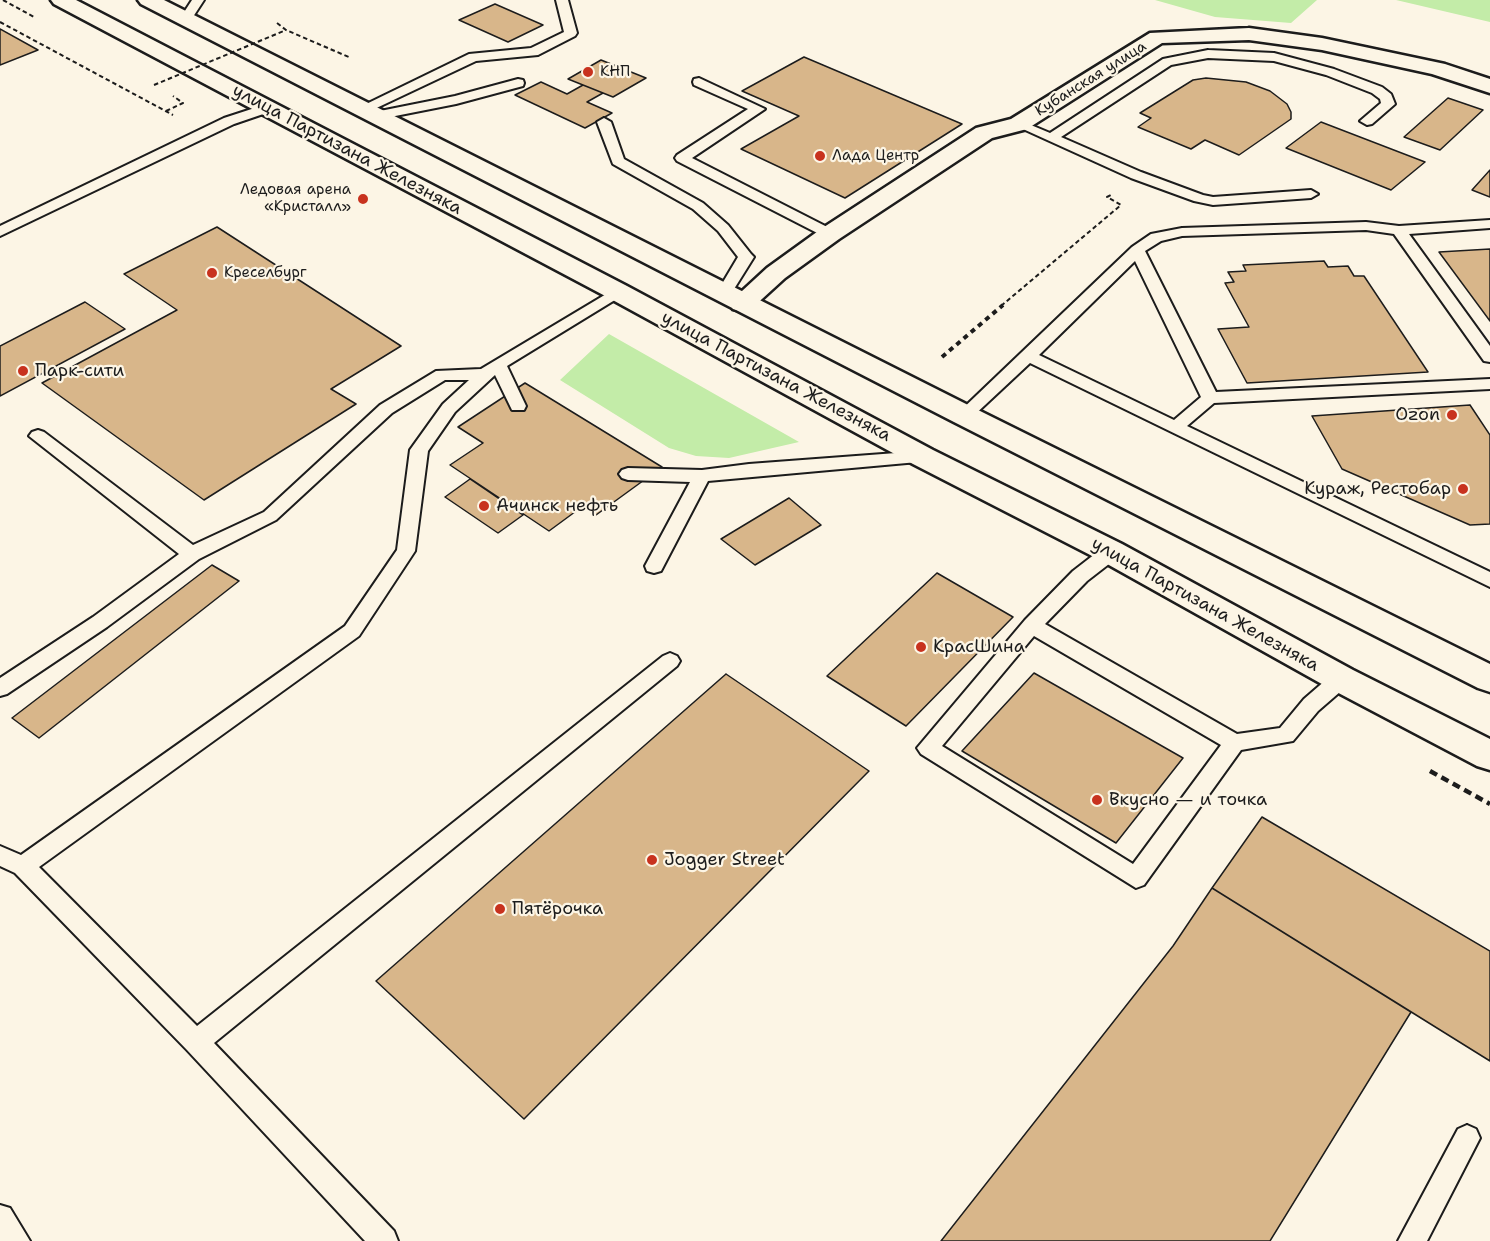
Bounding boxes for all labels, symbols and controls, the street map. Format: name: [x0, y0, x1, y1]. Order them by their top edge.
street label: Кубанская улица: [1032, 38, 1150, 120]
place label: КНП: [600, 63, 630, 81]
marker: КНП: [581, 65, 595, 79]
street label: улица Партизана Железняка: [228, 80, 466, 220]
place label: Лада Центр: [832, 147, 919, 165]
marker: Лада Центр: [813, 149, 827, 163]
place label: Ледовая арена «Кристалл»: [240, 181, 351, 216]
marker: Ледовая арена «Кристалл»: [356, 192, 370, 206]
place label: Креселбург: [224, 264, 307, 282]
marker: Креселбург: [205, 266, 219, 280]
street label: улица Партизана Железняка: [657, 307, 895, 447]
place label: Парк-сити: [35, 360, 124, 382]
marker: Парк-сити: [16, 364, 30, 378]
place label: Ozon: [1395, 404, 1440, 426]
marker: Ozon: [1445, 408, 1459, 422]
place label: Кураж, Рестобар: [1304, 478, 1451, 500]
marker: Кураж, Рестобар: [1456, 482, 1470, 496]
place label: Ачинск нефть: [496, 495, 618, 517]
marker: Ачинск нефть: [477, 499, 491, 513]
street label: улица Партизана Железняка: [1087, 533, 1323, 677]
place label: КрасШина: [933, 636, 1025, 658]
marker: КрасШина: [914, 640, 928, 654]
place label: Вкусно — и точка: [1109, 789, 1267, 811]
marker: Вкусно — и точка: [1090, 793, 1104, 807]
place label: Jogger Street: [664, 849, 785, 871]
marker: Jogger Street: [645, 853, 659, 867]
place label: Пятёрочка: [512, 898, 603, 920]
marker: Пятёрочка: [493, 902, 507, 916]

